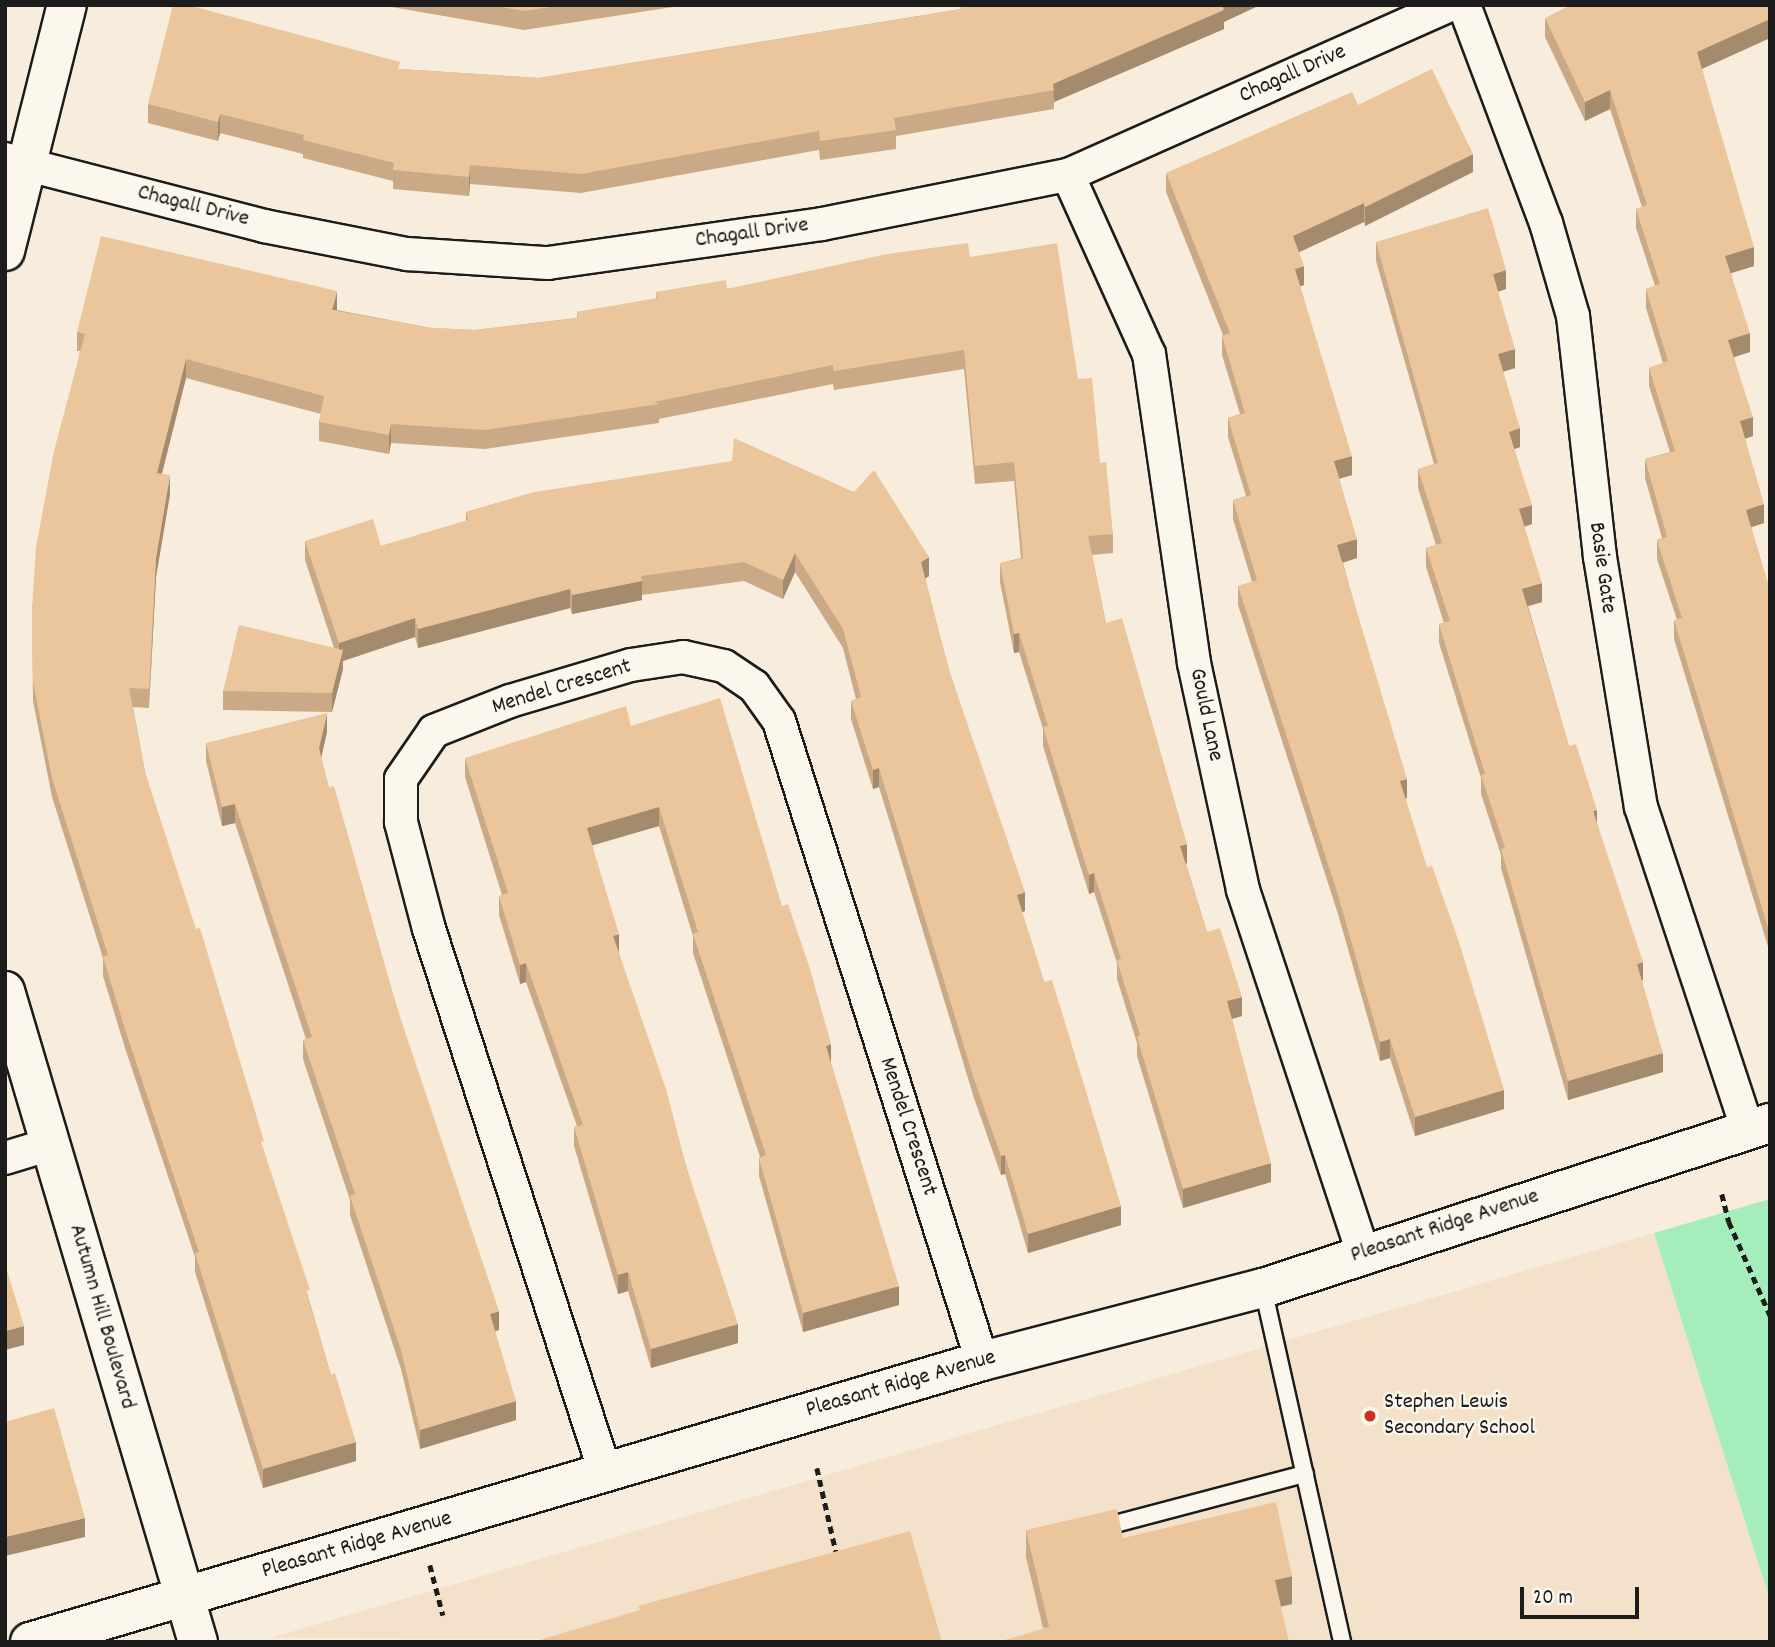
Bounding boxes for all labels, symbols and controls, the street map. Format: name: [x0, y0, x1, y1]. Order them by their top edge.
street label: Chagall Drive: [1235, 39, 1351, 111]
street label: Chagall Drive: [134, 180, 252, 234]
street label: Chagall Drive: [694, 212, 810, 256]
street label: Basie Gate: [1581, 521, 1621, 615]
street label: Mendel Crescent: [489, 654, 635, 722]
street label: Gould Lane: [1182, 666, 1228, 764]
street label: Mendel Crescent: [872, 1054, 942, 1200]
street label: Pleasant Ridge Avenue: [1347, 1184, 1543, 1270]
street label: Autumn Hill Boulevard: [61, 1221, 141, 1413]
street label: Pleasant Ridge Avenue: [803, 1345, 999, 1425]
place label: Stephen Lewis Secondary School: [1384, 1389, 1535, 1443]
marker: Stephen Lewis Secondary School: [1362, 1408, 1378, 1424]
street label: Pleasant Ridge Avenue: [259, 1506, 455, 1586]
scale bar: [1523, 1574, 1642, 1618]
text: 20 m: [1533, 1584, 1573, 1614]

